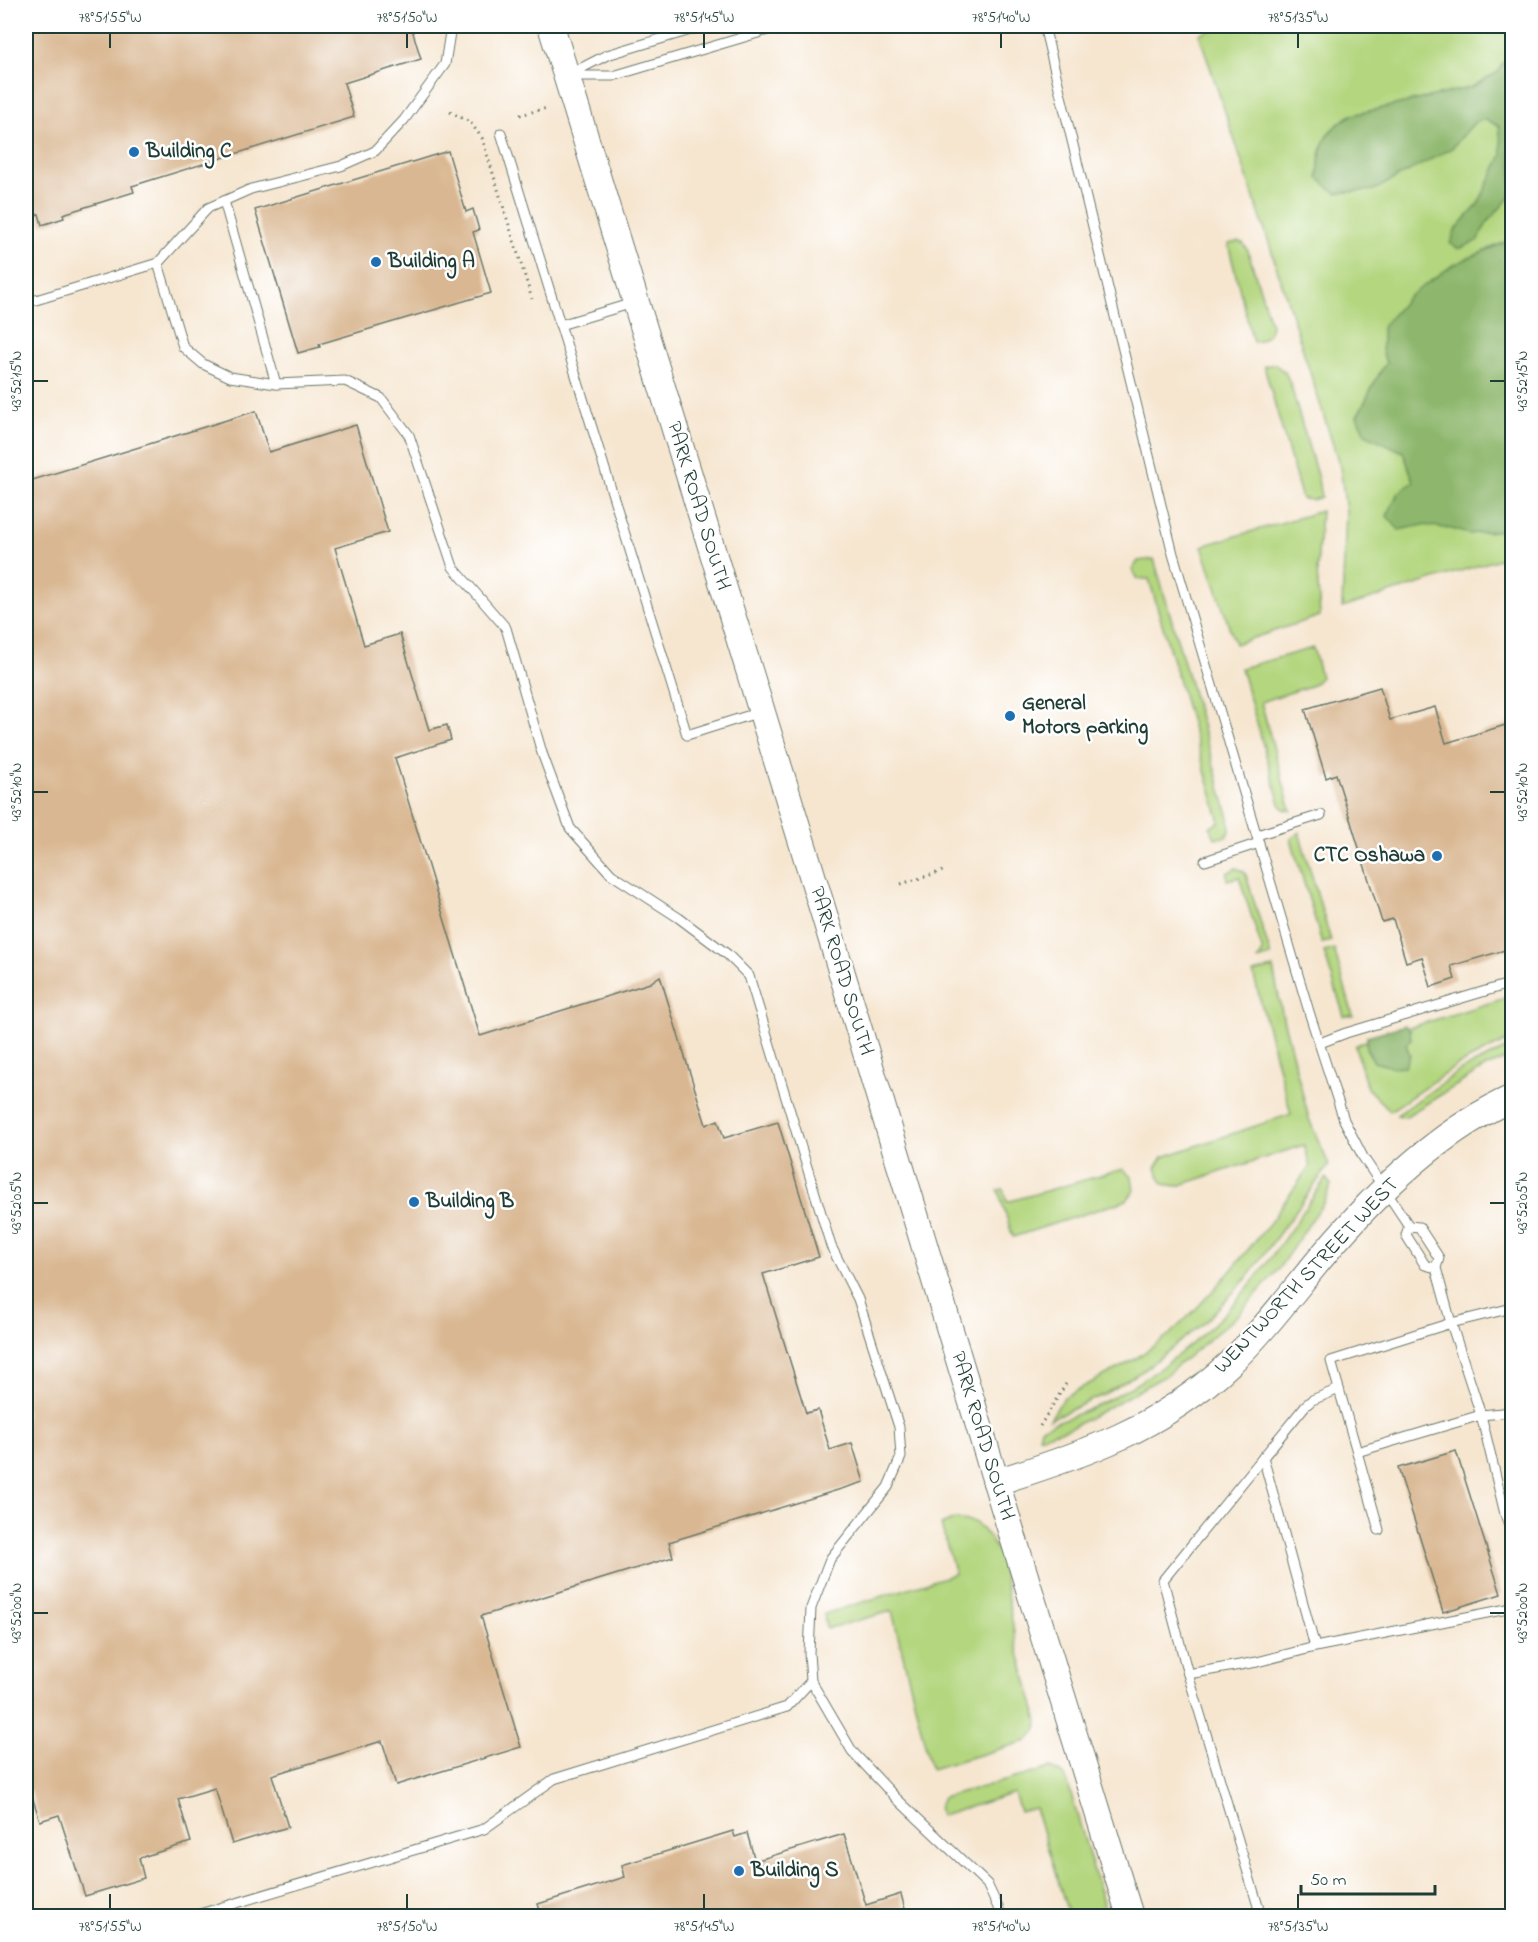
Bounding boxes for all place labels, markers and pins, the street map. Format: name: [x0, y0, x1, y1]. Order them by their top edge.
place label: Building C: [145, 137, 232, 169]
marker: Building C: [127, 145, 141, 159]
place label: Building A: [387, 247, 475, 279]
marker: Building A: [369, 255, 383, 269]
place label: General Motors parking: [1022, 689, 1148, 745]
marker: General Motors parking: [1003, 709, 1017, 723]
place label: CTC Oshawa: [1314, 841, 1425, 871]
marker: CTC Oshawa: [1430, 849, 1444, 863]
place label: Building B: [425, 1187, 514, 1219]
marker: Building B: [407, 1195, 421, 1209]
place label: Building S: [750, 1856, 839, 1888]
marker: Building S: [732, 1864, 746, 1878]

